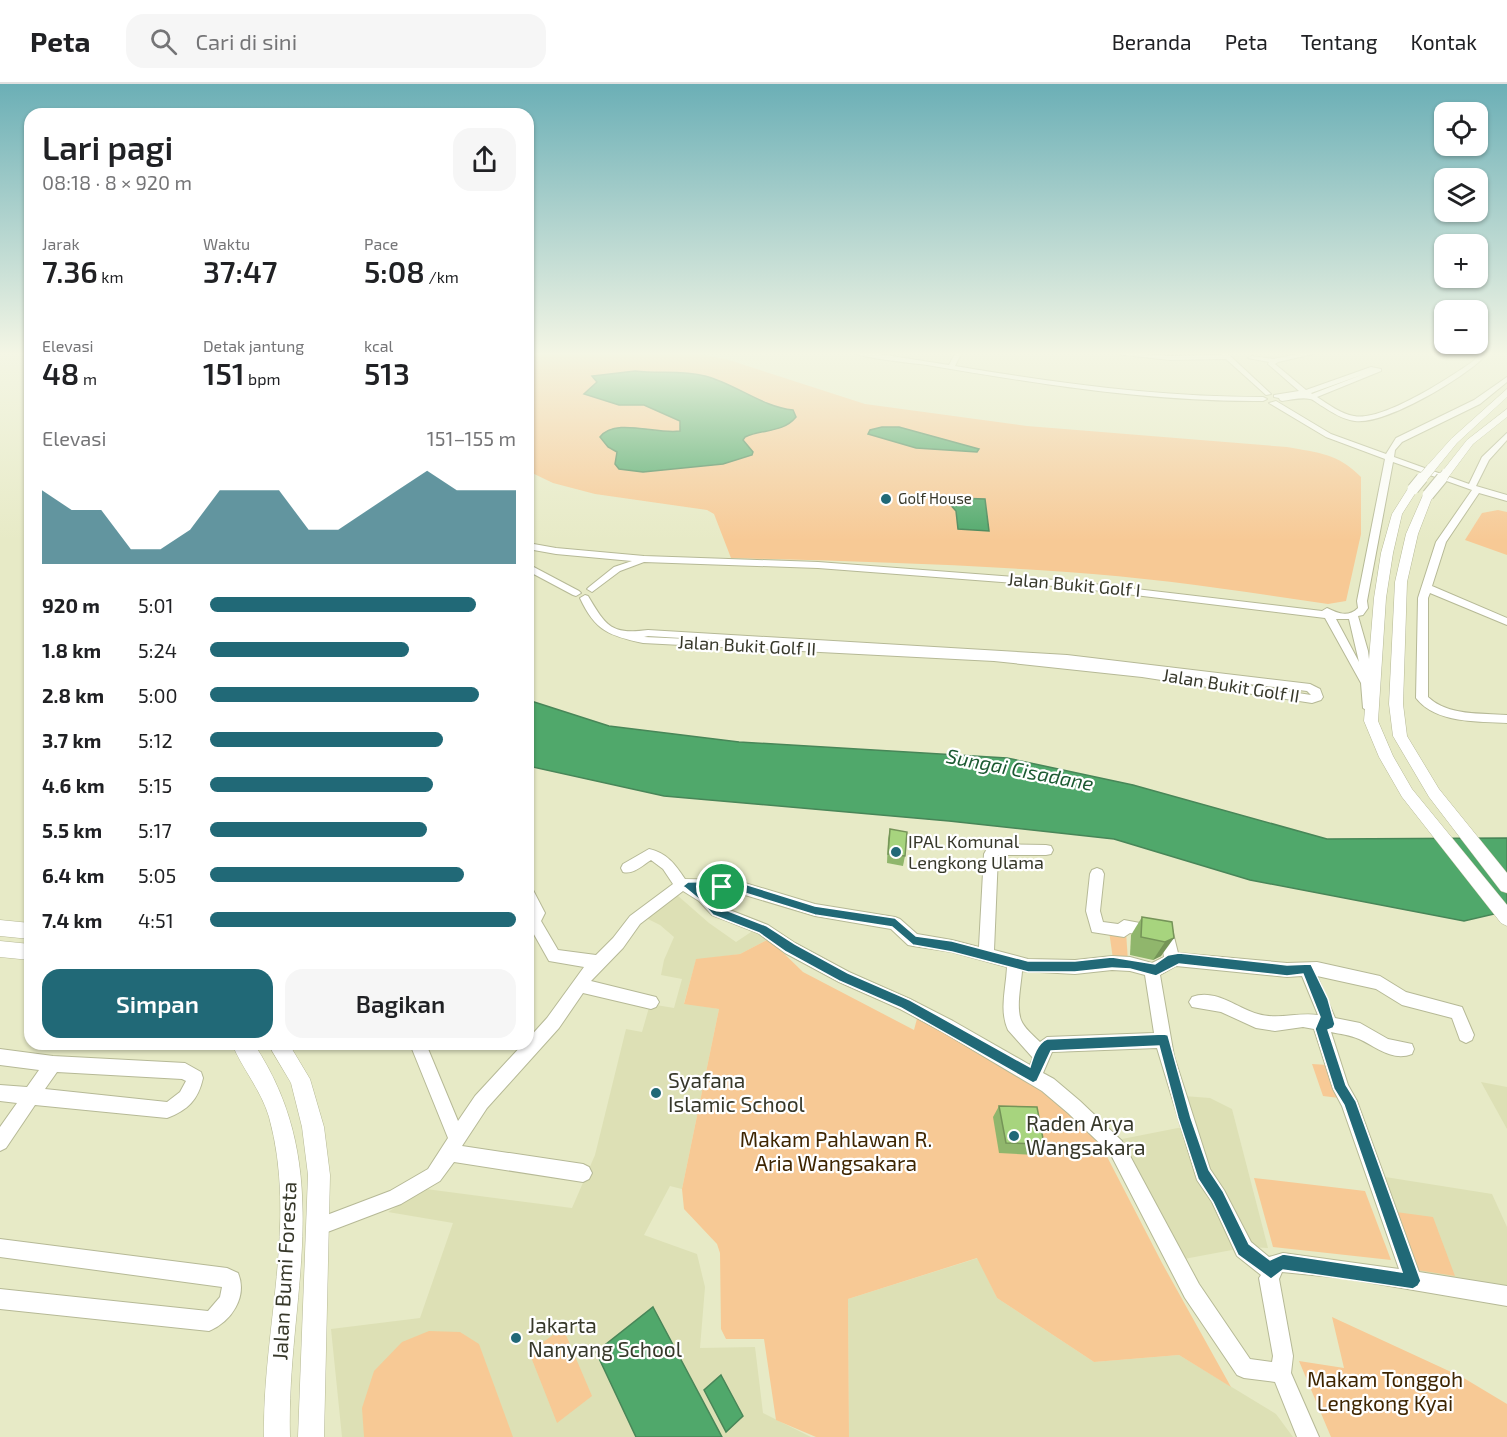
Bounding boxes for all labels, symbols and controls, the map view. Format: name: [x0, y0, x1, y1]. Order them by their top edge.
search box: [126, 14, 546, 68]
text: Peta: [30, 24, 90, 58]
icon: search: [147, 25, 180, 58]
text: Cari di sini: [195, 28, 297, 54]
text: Beranda: [1112, 29, 1192, 54]
text: Peta: [1225, 29, 1268, 54]
text: Tentang: [1301, 29, 1378, 54]
text: Kontak: [1411, 29, 1477, 54]
map controls: [1434, 102, 1488, 354]
button: locate: [1434, 102, 1488, 156]
text: Lari pagi: [42, 127, 173, 167]
button: share: [453, 128, 516, 191]
button: layers: [1434, 168, 1488, 222]
text: 08:18 · 8 × 920 m: [42, 170, 192, 194]
text: Jarak: [42, 234, 80, 253]
text: Waktu: [203, 234, 250, 253]
text: Pace: [364, 234, 398, 253]
button: +: [1434, 234, 1488, 288]
text: 7.36: [42, 253, 98, 289]
text: 37:47: [203, 253, 277, 289]
text: 5:08: [364, 253, 425, 289]
text: km: [98, 267, 124, 286]
text: /km: [425, 267, 459, 286]
button: −: [1434, 300, 1488, 354]
text: Elevasi: [42, 336, 94, 355]
text: Detak jantung: [203, 336, 304, 355]
text: kcal: [364, 336, 393, 355]
text: 48: [42, 355, 79, 391]
text: 151: [203, 355, 244, 391]
text: 513: [364, 355, 410, 391]
text: m: [79, 369, 97, 388]
text: bpm: [244, 369, 280, 388]
text: Elevasi: [42, 426, 106, 450]
text: 151–155 m: [427, 426, 516, 450]
place label: Golf House: [898, 489, 972, 507]
marker: Golf House: [879, 492, 893, 506]
street label: Jalan Bukit Golf I: [1007, 567, 1142, 601]
text: 920 m: [42, 593, 100, 617]
text: 5:01: [138, 593, 173, 617]
street label: Jalan Bukit Golf II: [677, 630, 817, 660]
text: 1.8 km: [42, 638, 101, 662]
text: 5:24: [138, 638, 177, 662]
street label: Jalan Bukit Golf II: [1161, 663, 1301, 707]
text: 2.8 km: [42, 683, 104, 707]
text: 5:00: [138, 683, 178, 707]
text: 3.7 km: [42, 728, 101, 752]
text: 5:12: [138, 728, 173, 752]
water label: Sungai Cisadane: [945, 743, 1096, 795]
text: 4.6 km: [42, 773, 105, 797]
text: 5:15: [138, 773, 172, 797]
text: 5.5 km: [42, 818, 102, 842]
text: 5:17: [138, 818, 172, 842]
place label: IPAL Komunal Lengkong Ulama: [908, 830, 1044, 873]
marker: IPAL Komunal Lengkong Ulama: [889, 845, 903, 859]
pin: [696, 861, 747, 912]
text: 6.4 km: [42, 863, 104, 887]
text: 5:05: [138, 863, 176, 887]
icon: arrive: [705, 870, 738, 903]
text: 7.4 km: [42, 908, 102, 932]
text: 4:51: [138, 908, 174, 932]
button: Simpan: [42, 969, 273, 1038]
button: Bagikan: [285, 969, 516, 1038]
place label: Syafana Islamic School: [668, 1067, 806, 1116]
marker: Syafana Islamic School: [649, 1086, 663, 1100]
place label: Raden Arya Wangsakara: [1026, 1110, 1145, 1159]
park label: Makam Pahlawan R. Aria Wangsakara: [740, 1126, 932, 1175]
marker: Raden Arya Wangsakara: [1007, 1129, 1021, 1143]
street label: Jalan Bumi Foresta: [266, 1181, 301, 1361]
place label: Jakarta Nanyang School: [528, 1312, 683, 1361]
marker: Jakarta Nanyang School: [509, 1331, 523, 1345]
park label: Makam Tonggoh Lengkong Kyai: [1307, 1366, 1463, 1415]

